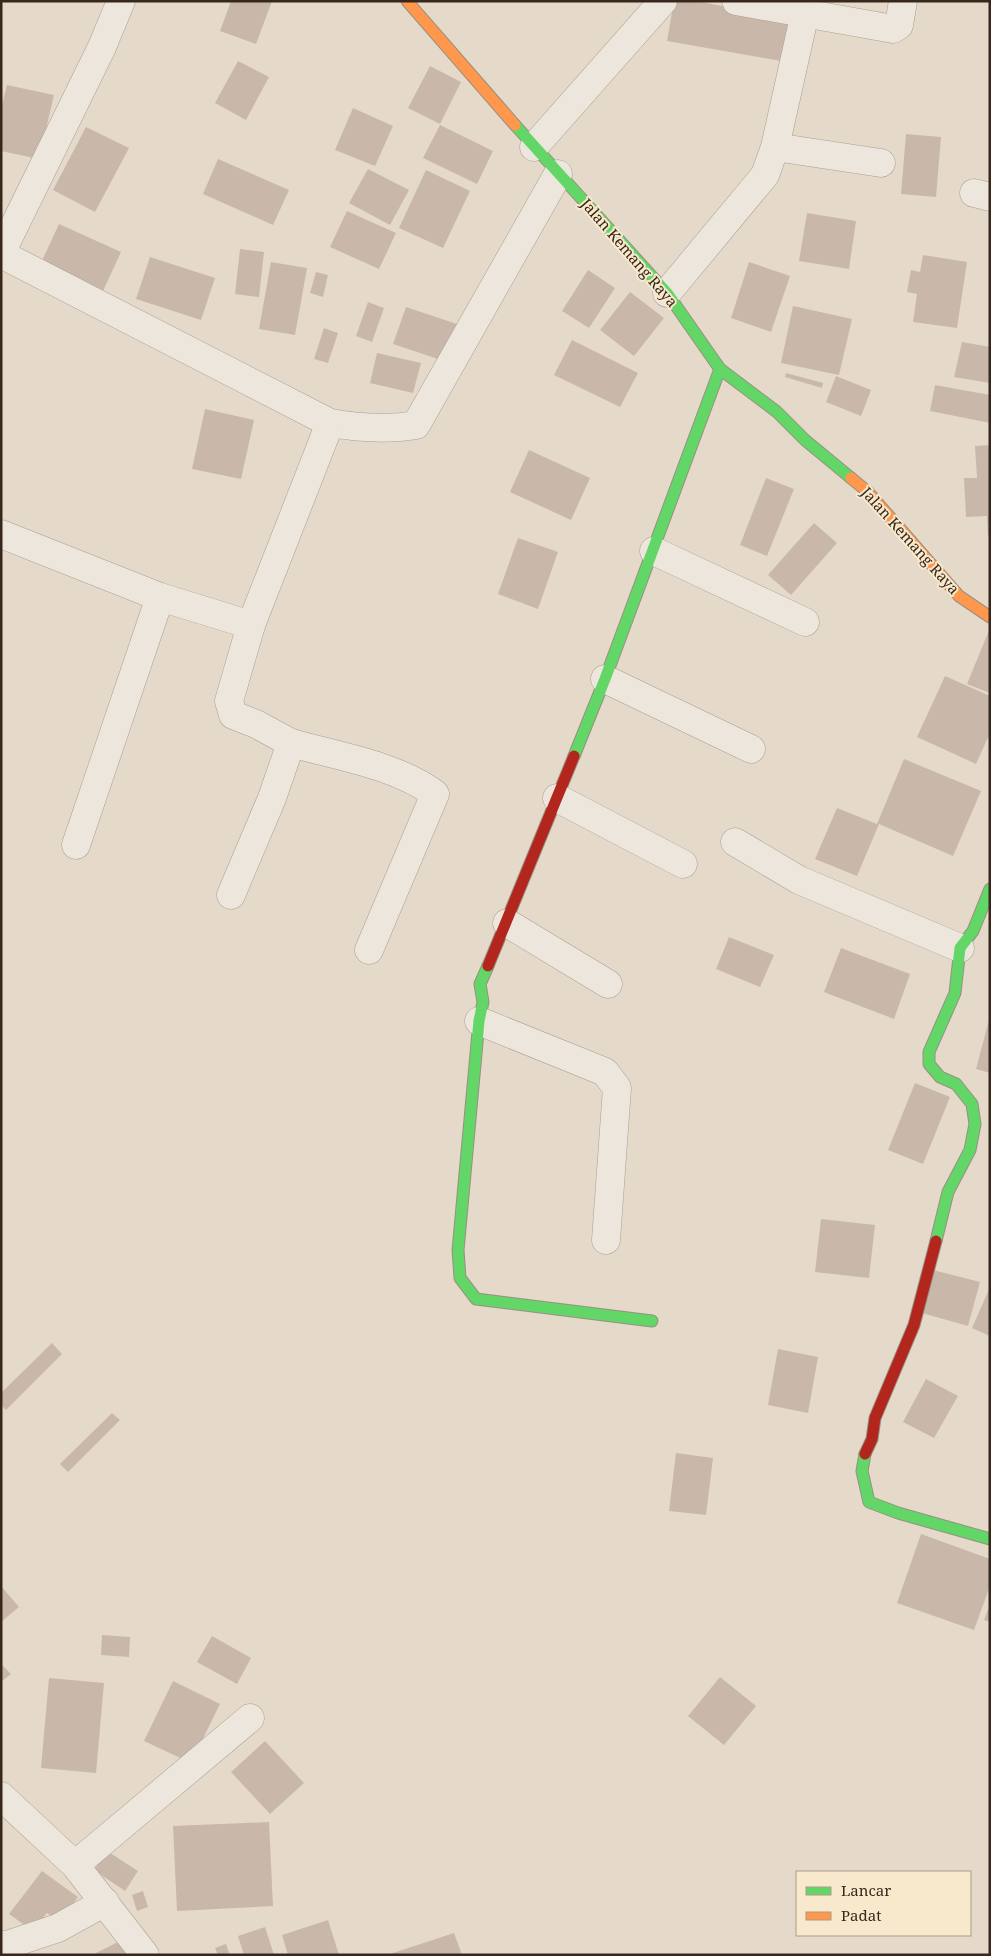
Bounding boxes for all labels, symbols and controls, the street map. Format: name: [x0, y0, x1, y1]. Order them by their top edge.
street label: Jalan Kemang Raya: [576, 193, 683, 311]
street label: Jalan Kemang Raya: [857, 482, 964, 598]
legend: [796, 1871, 971, 1936]
text: Lancar: [841, 1880, 891, 1900]
text: Padat: [841, 1905, 881, 1925]

